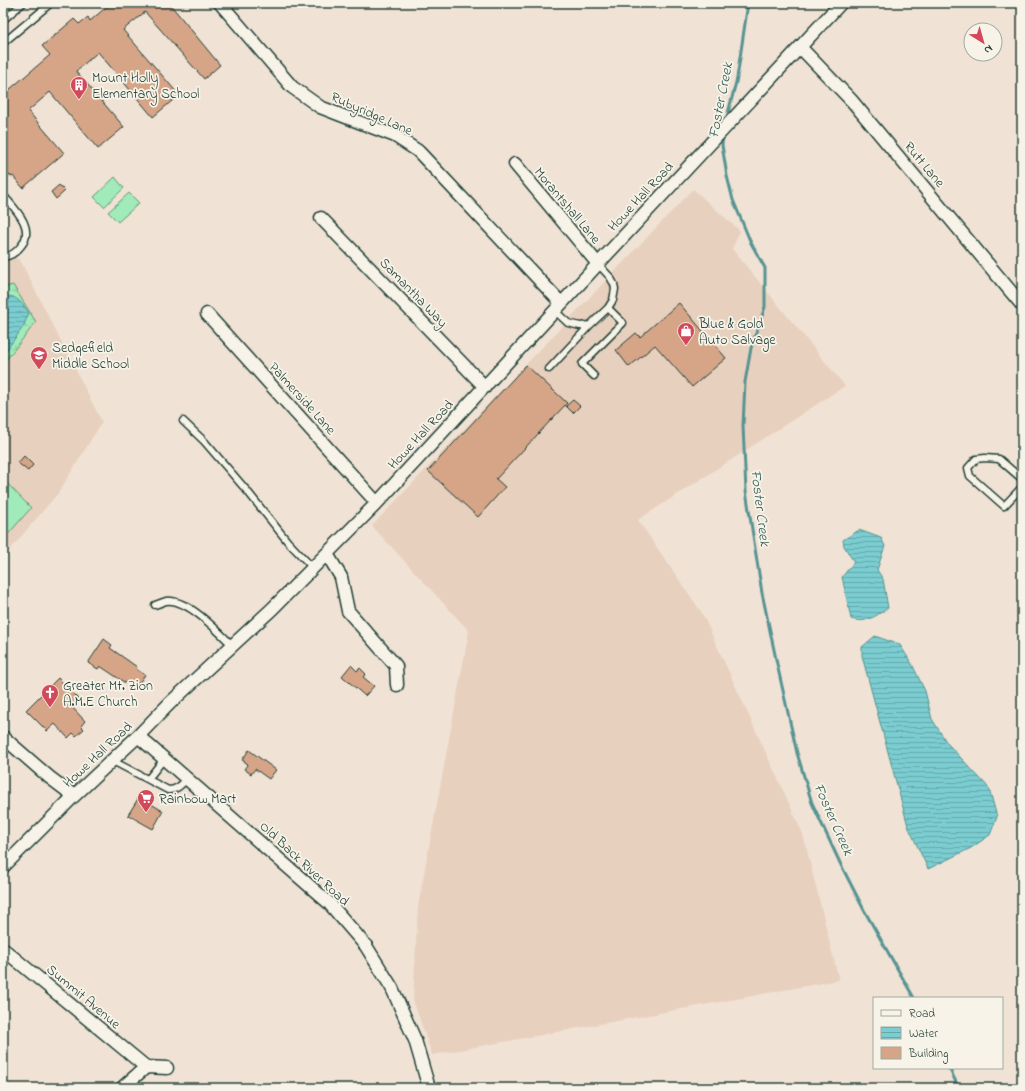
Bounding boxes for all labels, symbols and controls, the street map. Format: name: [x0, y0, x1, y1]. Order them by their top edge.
north arrow: [963, 22, 1003, 62]
text: N: [981, 41, 996, 58]
water label: Foster Creek: [703, 59, 739, 140]
place label: Mount Holly Elementary School: [92, 68, 199, 106]
building icon: Mount Holly Elementary School: [69, 75, 89, 100]
street label: Rubyridge Lane: [327, 87, 416, 143]
street label: Rutt Lane: [898, 137, 950, 193]
street label: Howe Hall Road: [603, 157, 679, 237]
street label: Morantshall Lane: [528, 163, 606, 250]
street label: Samantha Way: [373, 253, 452, 334]
place label: Blue & Gold Auto Salvage: [698, 314, 776, 352]
shop icon: Blue & Gold Auto Salvage: [676, 321, 696, 346]
place label: Sedgefield Middle School: [52, 338, 129, 375]
school or university icon: Sedgefield Middle School: [29, 345, 49, 370]
street label: Palmerside Lane: [263, 358, 341, 441]
street label: Howe Hall Road: [383, 395, 459, 475]
water label: Foster Creek: [744, 469, 776, 549]
place label: Greater Mt. Zion A.M.E Church: [63, 676, 153, 713]
church icon: Greater Mt. Zion A.M.E Church: [40, 683, 60, 708]
street label: Howe Hall Road: [58, 717, 138, 793]
water label: Foster Creek: [807, 780, 859, 860]
supermarket icon: Rainbow Mart: [136, 788, 156, 813]
place label: Rainbow Mart: [159, 789, 236, 810]
street label: Old Back River Road: [254, 817, 354, 912]
street label: Summit Avenue: [41, 960, 125, 1035]
legend: [873, 997, 1003, 1069]
text: Road: [909, 1005, 935, 1023]
text: Water: [909, 1025, 938, 1043]
text: Building: [908, 1045, 948, 1064]

